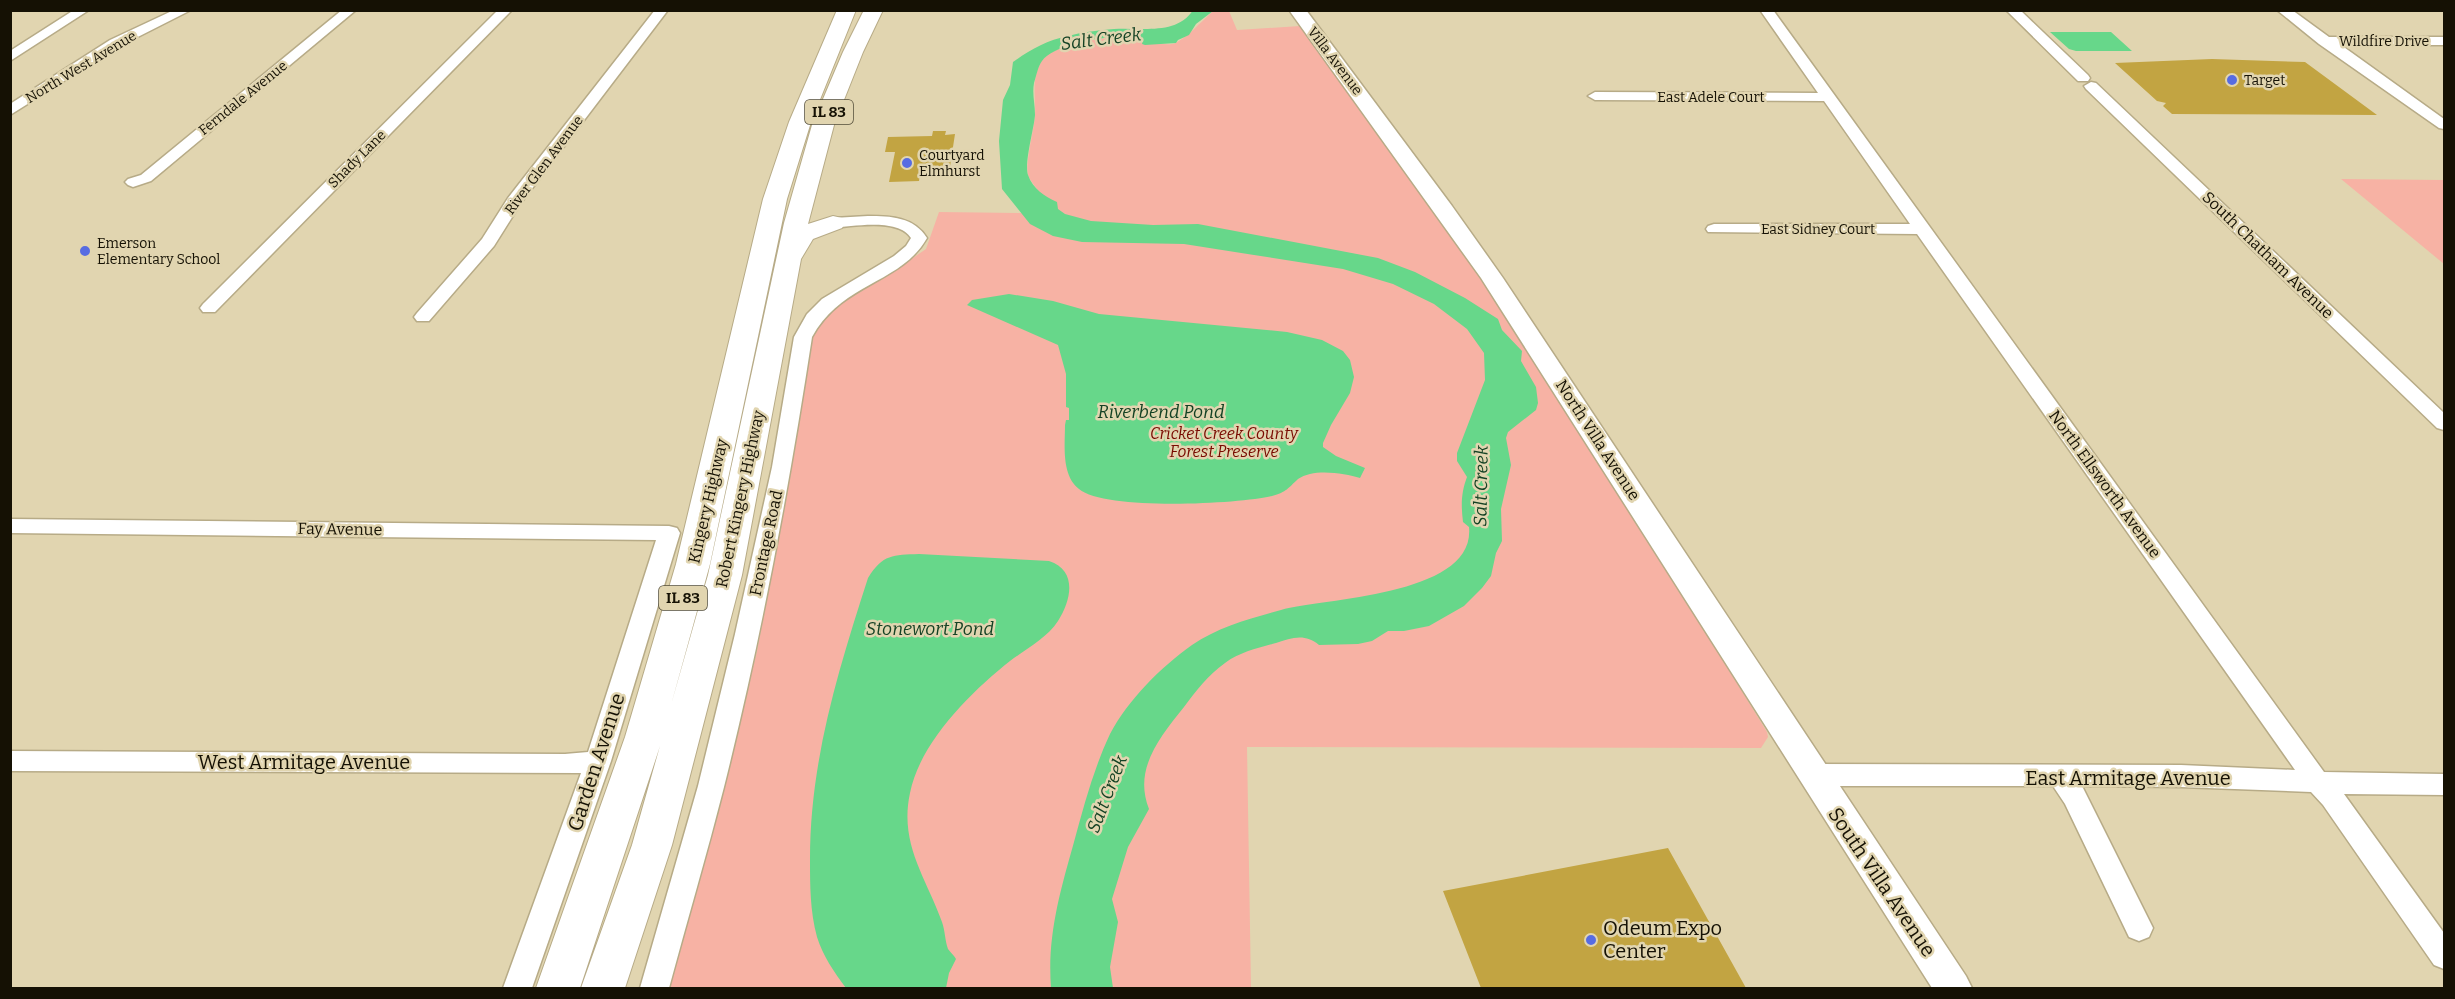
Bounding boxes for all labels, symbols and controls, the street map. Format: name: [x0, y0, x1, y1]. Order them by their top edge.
water label: Salt Creek: [1059, 23, 1143, 55]
street label: Villa Avenue: [1304, 24, 1366, 98]
street label: North West Avenue: [23, 27, 139, 107]
street label: Wildfire Drive: [2339, 33, 2429, 50]
street label: Ferndale Avenue: [195, 57, 291, 139]
place label: Target: [2244, 72, 2285, 89]
marker: Target: [2225, 73, 2239, 87]
street label: East Adele Court: [1657, 89, 1765, 106]
road number: IL 83: [805, 100, 853, 124]
street label: River Glen Avenue: [501, 112, 587, 218]
street label: Shady Lane: [325, 127, 389, 191]
place label: Courtyard Elmhurst: [919, 147, 984, 180]
marker: Courtyard Elmhurst: [900, 156, 914, 170]
street label: South Chatham Avenue: [2198, 187, 2338, 323]
street label: East Sidney Court: [1761, 221, 1875, 238]
place label: Emerson Elementary School: [97, 235, 220, 268]
marker: Emerson Elementary School: [78, 244, 92, 258]
street label: North Villa Avenue: [1552, 376, 1644, 504]
water label: Riverbend Pond: [1097, 401, 1225, 423]
street label: North Ellsworth Avenue: [2045, 406, 2165, 562]
street label: Robert Kingery Highway: [712, 408, 768, 589]
park label: Cricket Creek County Forest Preserve: [1150, 424, 1299, 461]
street label: Kingery Highway: [684, 436, 732, 565]
water label: Salt Creek: [1469, 445, 1493, 527]
street label: Frontage Road: [746, 488, 787, 598]
street label: Fay Avenue: [297, 519, 383, 539]
road number: IL 83: [659, 586, 707, 610]
water label: Stonewort Pond: [866, 618, 995, 640]
street label: Garden Avenue: [562, 690, 630, 834]
street label: West Armitage Avenue: [198, 750, 410, 774]
water label: Salt Creek: [1082, 752, 1132, 836]
street label: East Armitage Avenue: [2025, 766, 2231, 790]
street label: South Villa Avenue: [1823, 803, 1941, 961]
place label: Odeum Expo Center: [1603, 916, 1722, 963]
marker: Odeum Expo Center: [1584, 933, 1598, 947]

